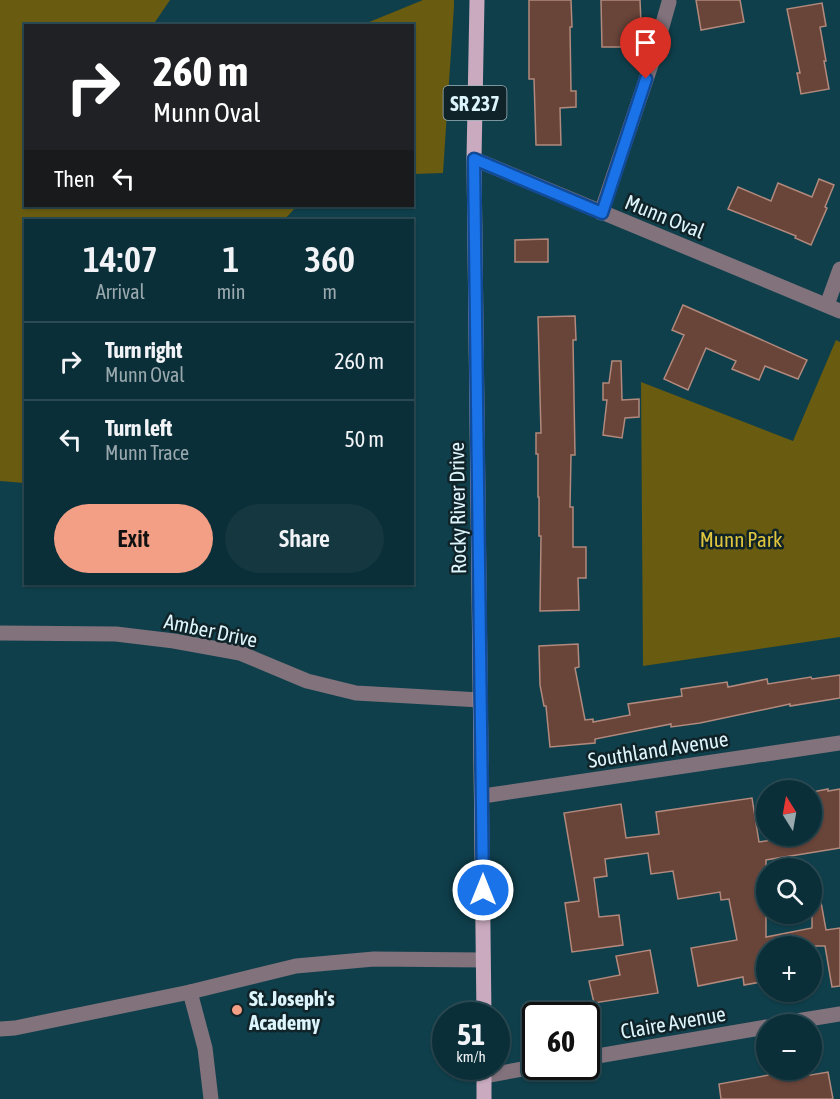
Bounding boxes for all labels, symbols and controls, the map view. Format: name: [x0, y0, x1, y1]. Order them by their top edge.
pin: [620, 17, 671, 79]
icon: arrive: [629, 26, 662, 59]
text: 260 m: [153, 47, 248, 95]
icon: right: [54, 48, 132, 126]
road number: SR 237: [444, 86, 506, 120]
text: Munn Oval: [153, 97, 260, 128]
icon: left: [107, 162, 140, 195]
text: Then: [54, 166, 95, 192]
street label: Munn Oval: [622, 189, 709, 243]
text: 14:07: [83, 238, 158, 280]
text: 1: [223, 238, 239, 280]
text: 360: [304, 238, 355, 280]
text: Arrival: [96, 280, 145, 303]
text: min: [217, 280, 245, 303]
text: m: [322, 280, 337, 303]
text: Turn right: [105, 337, 182, 363]
icon: right: [54, 345, 87, 378]
text: 260 m: [334, 348, 384, 374]
text: Munn Oval: [105, 363, 185, 386]
text: Turn left: [105, 415, 172, 441]
icon: left: [54, 423, 87, 456]
text: 50 m: [344, 426, 384, 452]
text: Munn Trace: [105, 441, 189, 464]
street label: Rocky River Drive: [444, 442, 470, 574]
button: Exit: [54, 504, 213, 573]
button: Share: [225, 504, 384, 573]
park label: Munn Park: [700, 527, 782, 551]
street label: Amber Drive: [162, 608, 260, 652]
street label: Southland Avenue: [586, 726, 730, 772]
north arrow: [756, 780, 822, 846]
map controls: [756, 780, 822, 1080]
position arrow: [451, 858, 515, 922]
button: search: [756, 858, 822, 924]
button: +: [756, 936, 822, 1002]
place label: St. Joseph's Academy: [248, 986, 335, 1034]
street label: Claire Avenue: [619, 1001, 727, 1043]
speed limit sign: 60: [522, 1002, 600, 1080]
marker: St. Joseph's Academy: [230, 1003, 244, 1017]
button: −: [756, 1014, 822, 1080]
text: 51: [457, 1017, 485, 1051]
text: km/h: [456, 1048, 486, 1065]

